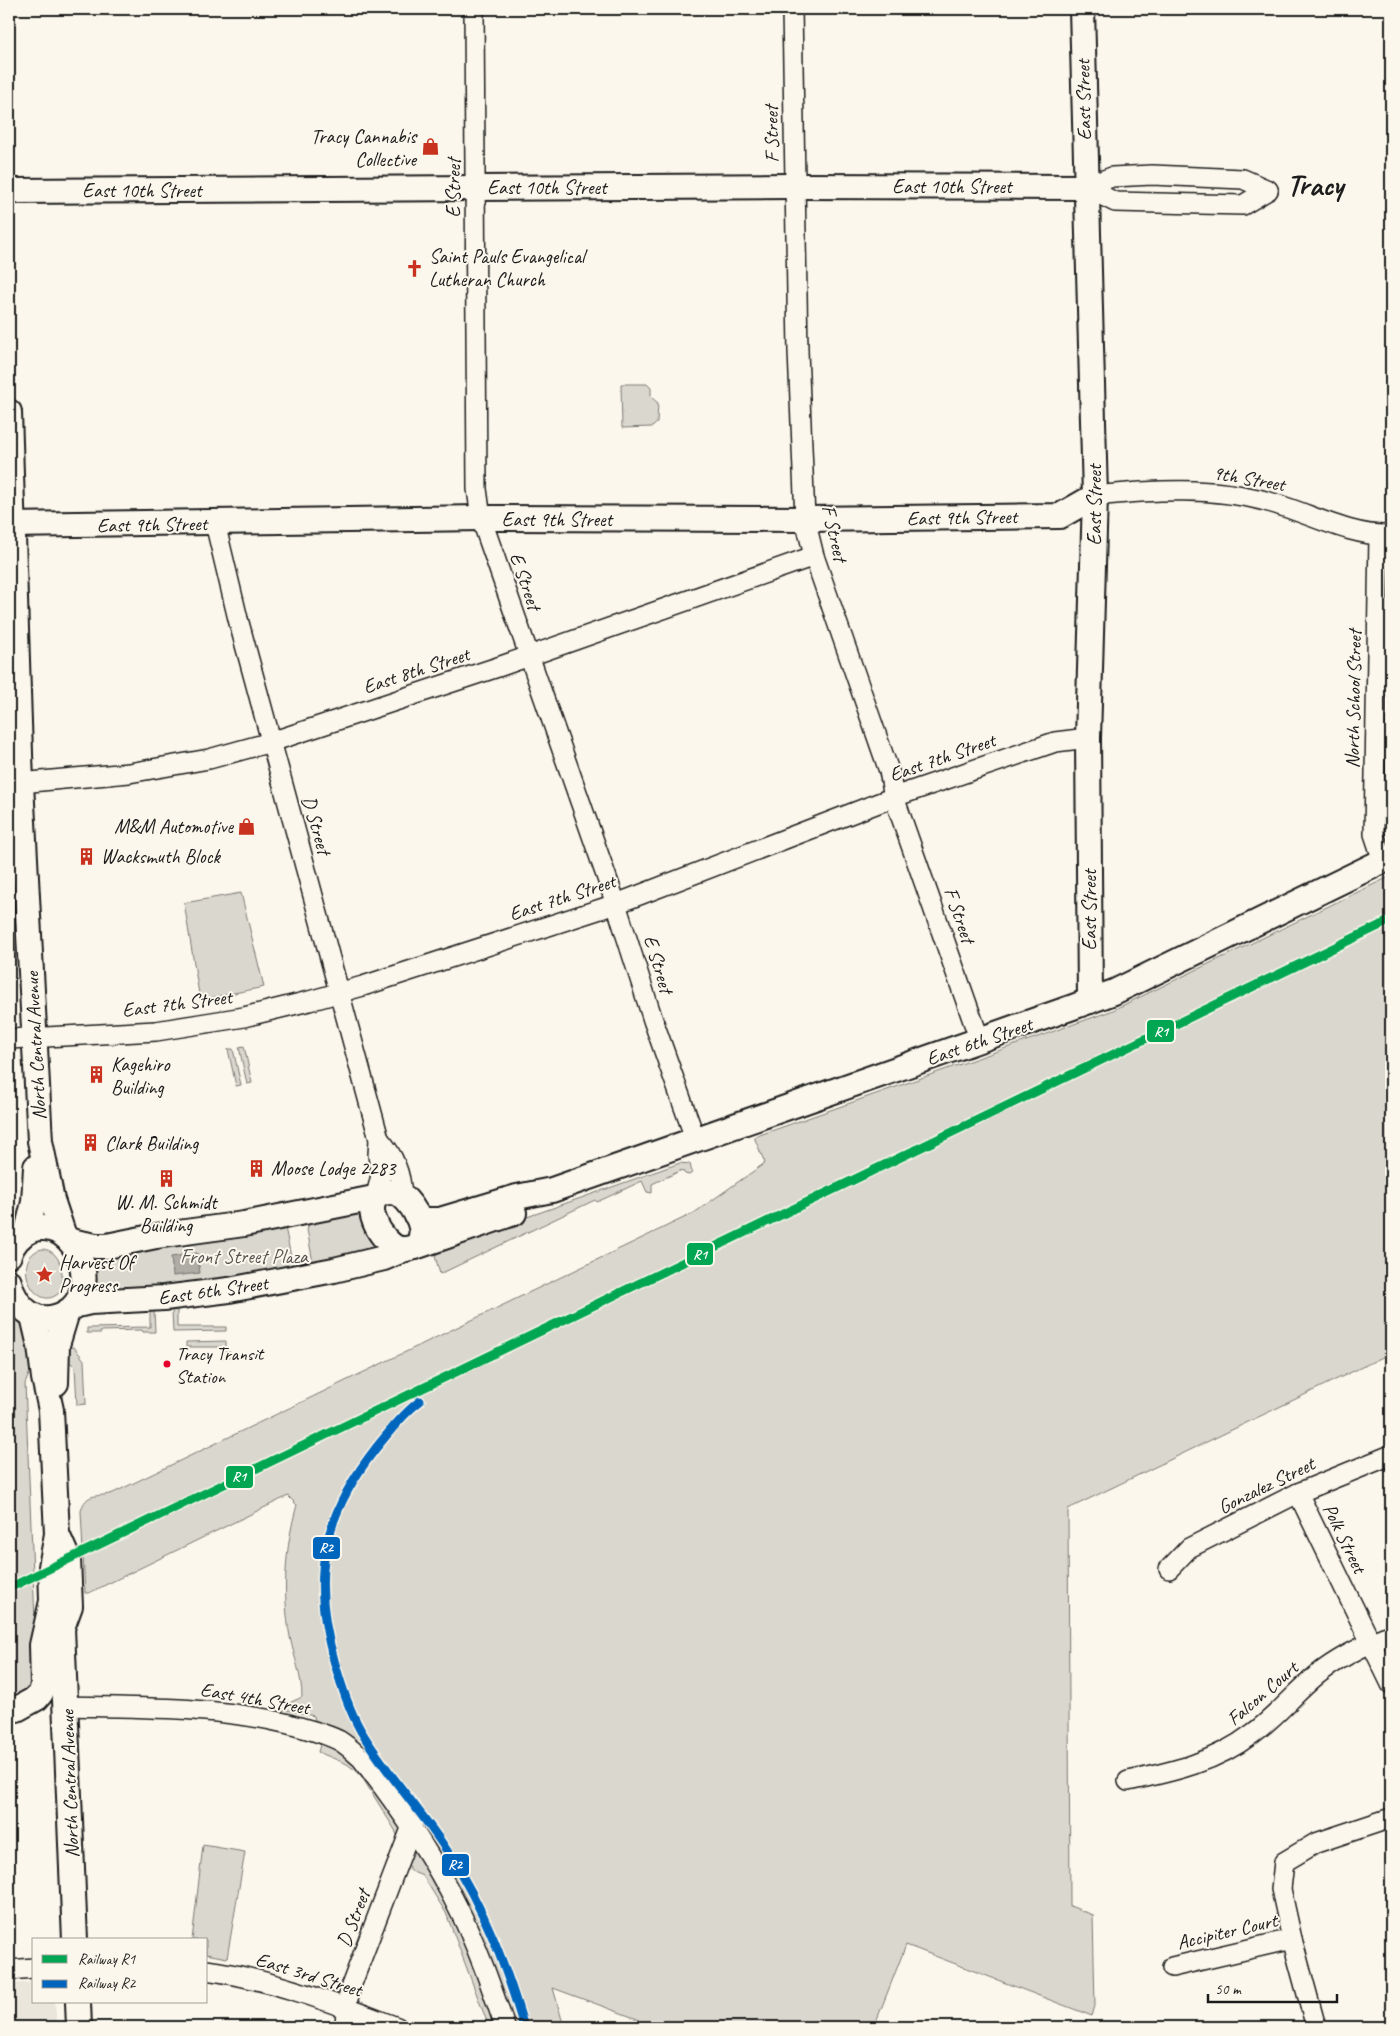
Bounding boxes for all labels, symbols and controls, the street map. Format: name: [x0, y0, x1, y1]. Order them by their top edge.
street label: East Street: [1070, 57, 1097, 141]
street label: F Street: [758, 102, 784, 163]
place label: Tracy Cannabis Collective: [311, 124, 418, 172]
shop icon: Tracy Cannabis Collective: [420, 137, 440, 157]
street label: E Street: [441, 155, 466, 217]
district label: Tracy: [1287, 166, 1346, 204]
street label: East 10th Street: [892, 174, 1014, 199]
street label: East 10th Street: [487, 175, 609, 200]
street label: East 10th Street: [82, 178, 204, 203]
place label: Saint Pauls Evangelical Lutheran Church: [429, 244, 588, 292]
church icon: Saint Pauls Evangelical Lutheran Church: [405, 258, 425, 278]
street label: 9th Street: [1211, 460, 1289, 498]
street label: East Street: [1082, 462, 1107, 545]
street label: F Street: [816, 502, 854, 567]
street label: East 9th Street: [907, 504, 1020, 531]
street label: East 9th Street: [502, 507, 615, 532]
street label: East 9th Street: [97, 511, 210, 538]
street label: E Street: [504, 549, 548, 616]
street label: North School Street: [1340, 626, 1367, 769]
street label: East 8th Street: [360, 641, 475, 699]
street label: East 7th Street: [886, 727, 1001, 787]
street label: D Street: [296, 793, 338, 860]
place label: M&M Automotive: [114, 814, 234, 839]
shop icon: M&M Automotive: [237, 816, 257, 836]
place label: Wacksmuth Block: [101, 844, 222, 869]
building icon: Wacksmuth Block: [77, 846, 97, 866]
street label: East Street: [1077, 867, 1102, 950]
street label: East 7th Street: [506, 868, 621, 926]
street label: F Street: [938, 884, 982, 949]
street label: E Street: [638, 932, 680, 999]
street label: North Central Avenue: [19, 970, 52, 1121]
street label: East 7th Street: [121, 984, 236, 1023]
street label: East 6th Street: [923, 1011, 1038, 1071]
line badge: R1: [1146, 1019, 1175, 1043]
text: R1: [1154, 1023, 1170, 1040]
place label: Kagehiro Building: [111, 1052, 171, 1100]
building icon: Kagehiro Building: [87, 1065, 107, 1085]
place label: Clark Building: [105, 1131, 199, 1156]
building icon: Clark Building: [81, 1133, 101, 1153]
place label: Moose Lodge 2283: [271, 1156, 398, 1181]
building icon: Moose Lodge 2283: [247, 1158, 267, 1178]
building icon: W. M. Schmidt Building: [156, 1168, 176, 1188]
place label: W. M. Schmidt Building: [115, 1190, 219, 1238]
line badge: R1: [686, 1242, 714, 1266]
park label: Front Street Plaza: [180, 1244, 309, 1269]
text: R1: [693, 1246, 709, 1263]
place label: Harvest Of Progress: [59, 1250, 138, 1298]
place icon: Harvest Of Progress: [35, 1264, 55, 1284]
street label: East 6th Street: [157, 1270, 272, 1311]
place label: Tracy Transit Station: [176, 1342, 265, 1389]
marker: Tracy Transit Station: [162, 1359, 172, 1369]
street label: Gonzalez Street: [1214, 1450, 1321, 1520]
line badge: R1: [225, 1465, 254, 1489]
text: R1: [232, 1468, 248, 1485]
street label: Polk Street: [1317, 1499, 1373, 1579]
line badge: R2: [312, 1536, 341, 1560]
text: R2: [319, 1539, 335, 1556]
street label: Falcon Court: [1222, 1654, 1305, 1731]
street label: East 4th Street: [198, 1677, 314, 1721]
street label: North Central Avenue: [54, 1708, 85, 1858]
line badge: R2: [441, 1853, 470, 1877]
text: R2: [448, 1856, 464, 1873]
street label: D Street: [331, 1883, 377, 1950]
street label: Accipiter Court: [1175, 1907, 1282, 1955]
legend: [32, 1938, 208, 2004]
street label: East 3rd Street: [253, 1946, 367, 2003]
text: Railway R1: [78, 1950, 137, 1969]
scale bar: [1208, 1971, 1336, 2003]
text: Railway R2: [78, 1974, 137, 1993]
text: 50 m: [1215, 1980, 1242, 1999]

